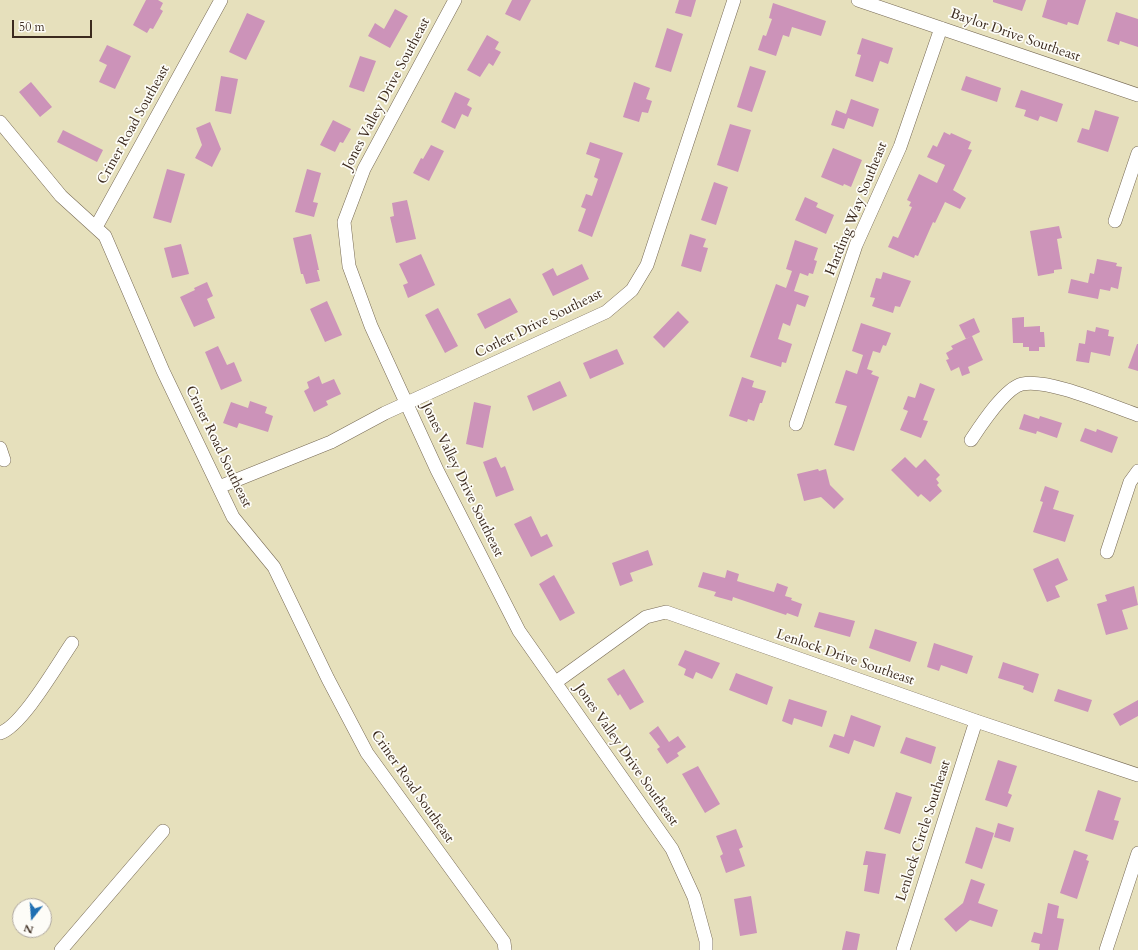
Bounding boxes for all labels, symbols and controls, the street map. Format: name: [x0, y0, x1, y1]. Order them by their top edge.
street label: Baylor Drive Southeast: [948, 6, 1082, 66]
scale bar: [14, 12, 94, 38]
street label: Jones Valley Drive Southeast: [340, 15, 434, 173]
text: 50 m: [19, 19, 45, 35]
street label: Criner Road Southeast: [94, 63, 174, 187]
street label: Harding Way Southeast: [823, 140, 891, 278]
street label: Corlett Drive Southeast: [473, 286, 605, 362]
street label: Criner Road Southeast: [181, 383, 255, 511]
street label: Jones Valley Drive Southeast: [417, 400, 507, 560]
street label: Lenlock Drive Southeast: [774, 626, 916, 690]
street label: Jones Valley Drive Southeast: [570, 681, 682, 829]
street label: Criner Road Southeast: [367, 728, 457, 846]
street label: Lenlock Circle Southeast: [893, 758, 955, 904]
north arrow: [12, 898, 52, 938]
text: N: [22, 920, 35, 938]

